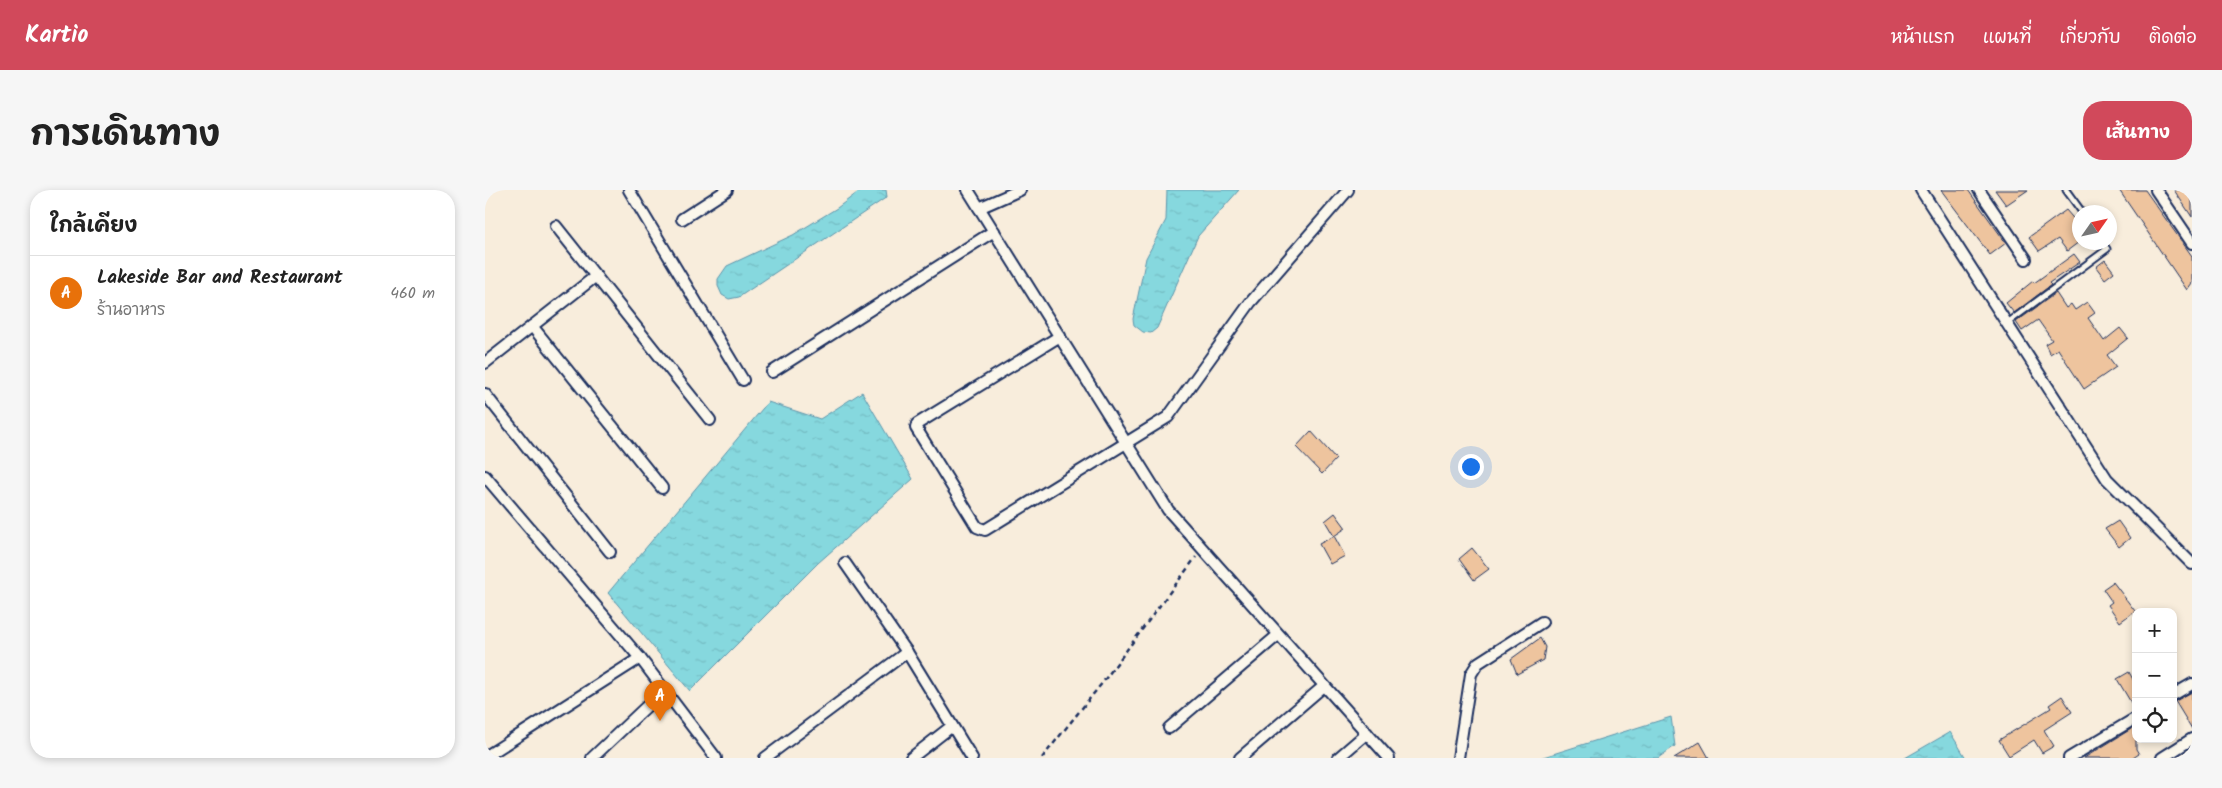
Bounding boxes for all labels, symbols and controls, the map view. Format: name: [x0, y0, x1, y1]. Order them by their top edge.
text: Kartio: [25, 16, 88, 55]
text: หน้าแรก: [1891, 24, 1955, 53]
text: แผนที่: [1983, 24, 2031, 53]
text: เกี่ยวกับ: [2059, 24, 2121, 53]
text: ติดต่อ: [2149, 24, 2197, 53]
button: เส้นทาง: [2083, 101, 2192, 160]
text: การเดินทาง: [30, 108, 220, 164]
north arrow: [2072, 205, 2117, 250]
text: ใกล้เคียง: [50, 210, 137, 243]
text: Lakeside Bar and Restaurant: [97, 263, 343, 293]
text: A: [61, 281, 71, 306]
text: 460 m: [390, 281, 435, 306]
text: ร้านอาหาร: [97, 298, 166, 323]
your location: [1458, 454, 1484, 480]
map controls: [2132, 608, 2177, 743]
button: +: [2132, 608, 2177, 653]
button: −: [2132, 653, 2177, 698]
pin: A: [644, 680, 676, 721]
button: locate: [2132, 698, 2177, 743]

